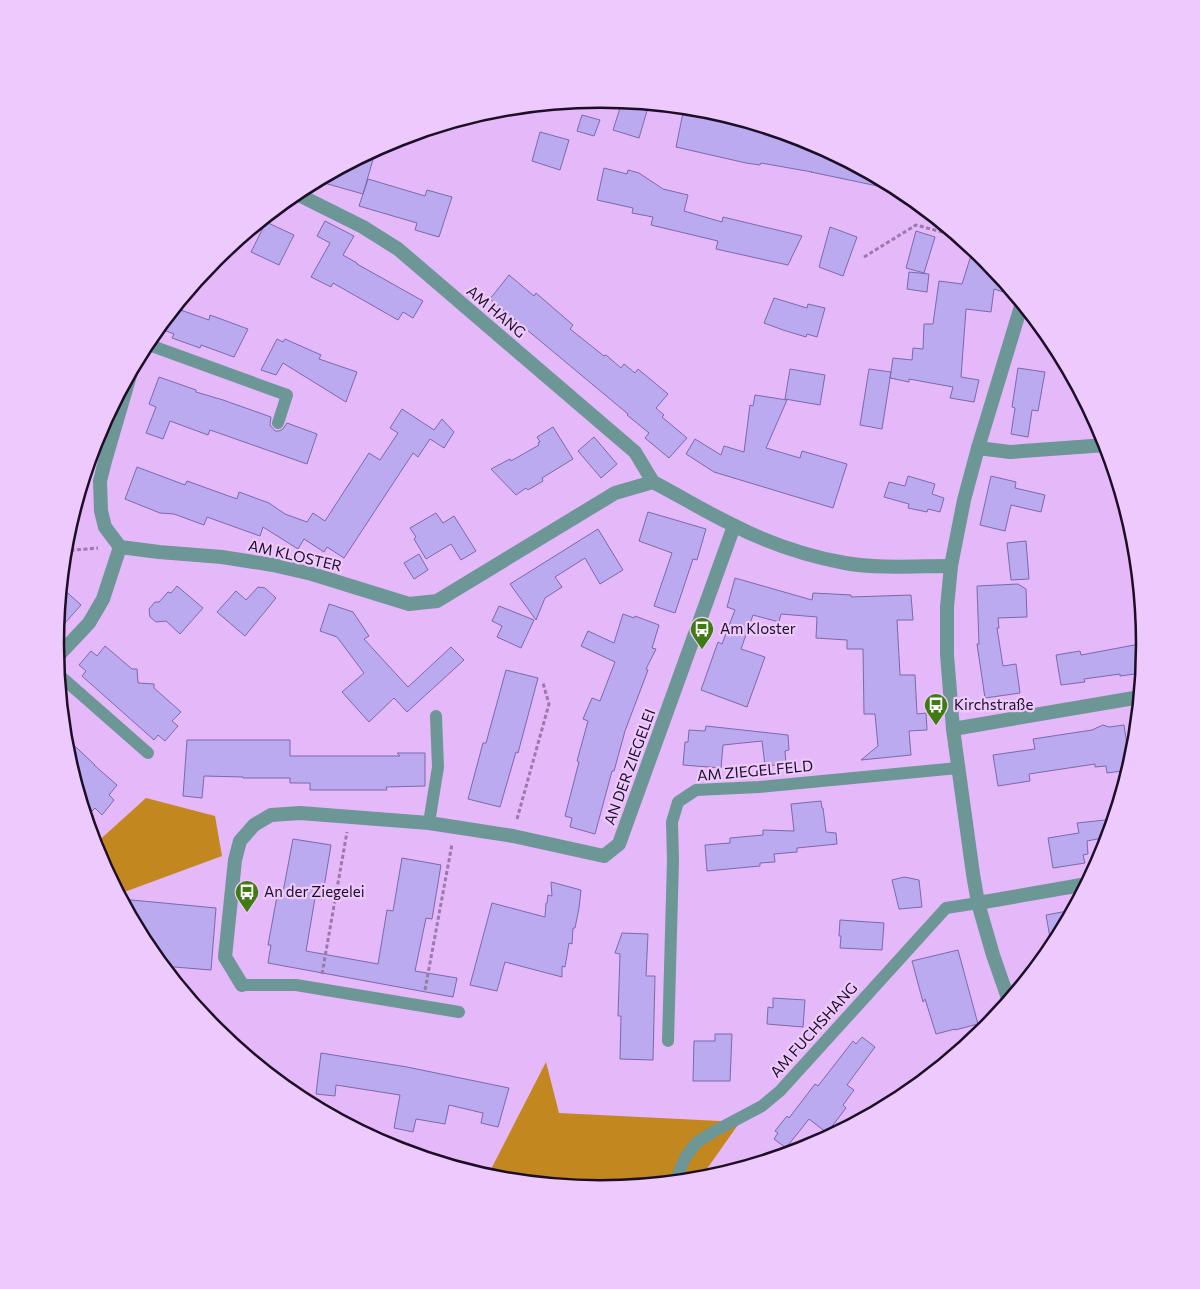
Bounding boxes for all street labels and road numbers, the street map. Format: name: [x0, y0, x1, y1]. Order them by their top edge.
street label: AM HANG: [463, 281, 530, 341]
street label: AM KLOSTER: [247, 536, 344, 575]
street label: AN DER ZIEGELEI: [600, 706, 658, 827]
street label: AM ZIEGELFELD: [696, 756, 814, 784]
street label: AM FUCHSHANG: [766, 978, 861, 1080]

